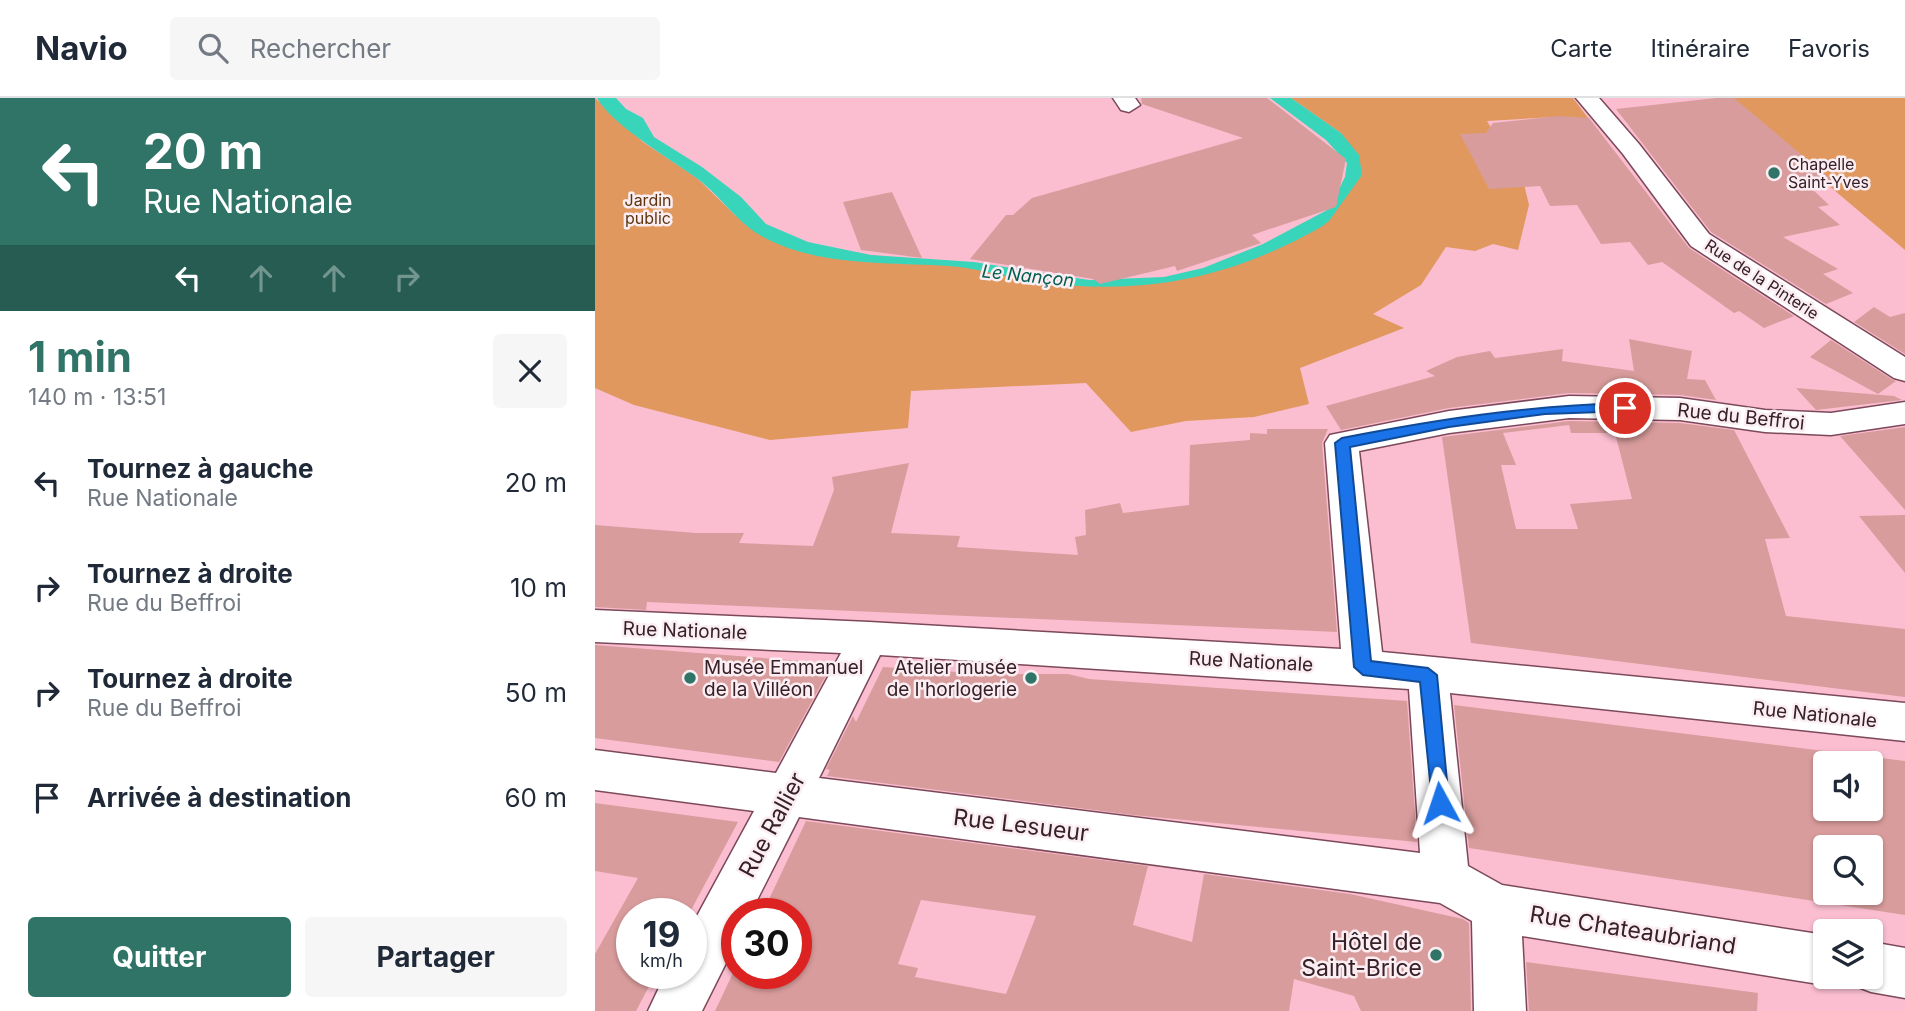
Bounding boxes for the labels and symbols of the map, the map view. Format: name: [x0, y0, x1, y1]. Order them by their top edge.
place label: Chapelle Saint-Yves: [1788, 154, 1869, 192]
marker: Chapelle Saint-Yves: [1766, 165, 1782, 181]
park label: Jardin public: [625, 190, 672, 228]
street label: Rue de la Pinterie: [1701, 235, 1823, 323]
water label: Le Nançon: [981, 260, 1075, 291]
pin: [1595, 378, 1655, 438]
street label: Rue du Beffroi: [1676, 398, 1806, 435]
street label: Rue Nationale: [622, 617, 748, 644]
street label: Rue Nationale: [1188, 647, 1314, 676]
place label: Musée Emmanuel de la Villéon: [704, 656, 863, 701]
place label: Atelier musée de l'horlogerie: [887, 656, 1017, 701]
marker: Musée Emmanuel de la Villéon: [682, 670, 698, 686]
marker: Atelier musée de l'horlogerie: [1023, 670, 1039, 686]
street label: Rue Nationale: [1752, 697, 1878, 732]
position arrow: [1403, 766, 1477, 840]
street label: Rue Rallier: [733, 768, 811, 882]
street label: Rue Lesueur: [952, 803, 1091, 847]
speed limit sign: 30: [721, 898, 812, 989]
street label: Rue Chateaubriand: [1528, 900, 1738, 960]
place label: Hôtel de Saint-Brice: [1301, 928, 1422, 982]
marker: Hôtel de Saint-Brice: [1428, 947, 1444, 963]

